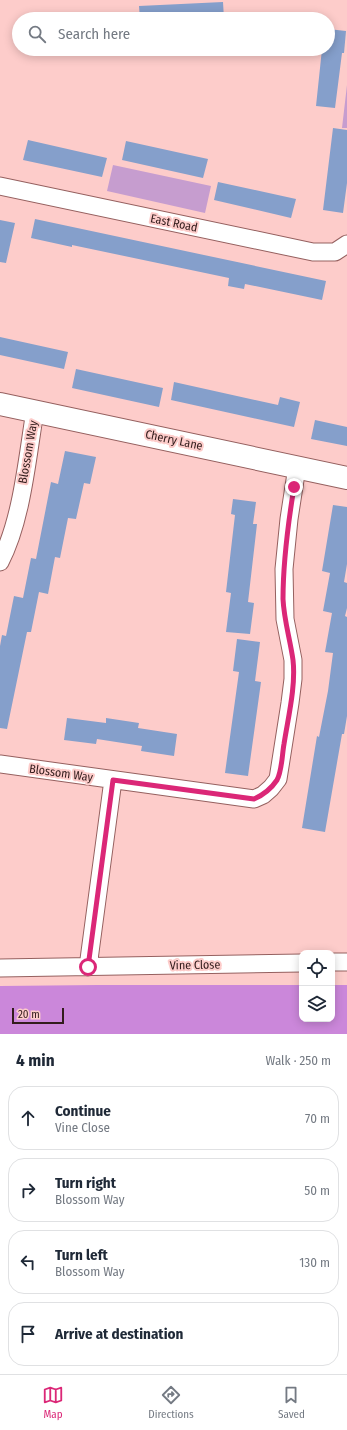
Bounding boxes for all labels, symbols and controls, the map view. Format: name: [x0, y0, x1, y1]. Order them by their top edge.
search box: [12, 12, 335, 56]
icon: search: [26, 23, 48, 45]
text: Search here: [58, 25, 130, 43]
street label: East Road: [149, 211, 199, 235]
street label: Blossom Way: [16, 419, 41, 485]
street label: Cherry Lane: [144, 427, 204, 453]
route end: [285, 478, 303, 496]
street label: Blossom Way: [28, 762, 94, 784]
map controls: [299, 950, 335, 1022]
button: locate: [299, 950, 335, 986]
route start: [79, 958, 97, 976]
street label: Vine Close: [170, 958, 221, 972]
button: layers: [299, 986, 335, 1022]
scale bar: [12, 1006, 64, 1025]
text: 20 m: [18, 1008, 40, 1021]
text: 4 min: [16, 1050, 55, 1071]
text: Walk · 250 m: [266, 1053, 331, 1068]
text: Continue: [55, 1102, 111, 1120]
icon: ahead: [17, 1107, 39, 1129]
text: 70 m: [305, 1111, 330, 1126]
text: Vine Close: [55, 1120, 110, 1135]
text: Turn right: [55, 1174, 116, 1192]
icon: right: [17, 1179, 39, 1201]
text: 50 m: [304, 1183, 330, 1198]
text: Blossom Way: [55, 1192, 125, 1207]
text: Turn left: [55, 1246, 108, 1264]
icon: left: [17, 1251, 39, 1273]
text: 130 m: [299, 1255, 330, 1270]
text: Blossom Way: [55, 1264, 125, 1279]
icon: arrive: [17, 1323, 39, 1345]
text: Arrive at destination: [55, 1325, 183, 1343]
tab: Map: [42, 1384, 64, 1421]
tab: Directions: [148, 1384, 194, 1421]
tab: Saved: [278, 1384, 305, 1421]

